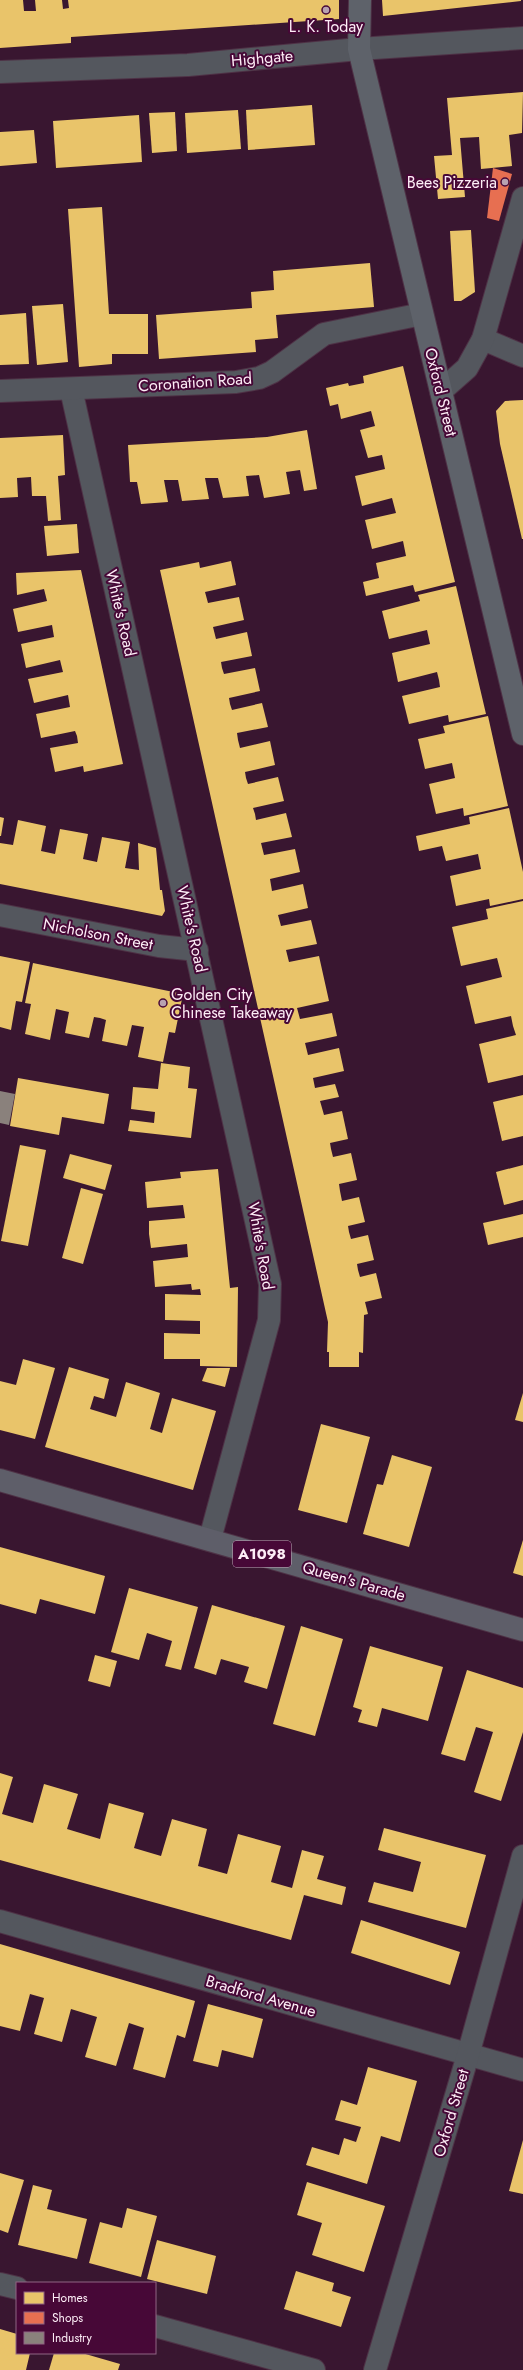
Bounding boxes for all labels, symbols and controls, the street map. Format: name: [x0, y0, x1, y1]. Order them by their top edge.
marker: L. K. Today: [321, 5, 331, 15]
place label: L. K. Today: [289, 15, 364, 38]
street label: Highgate: [230, 44, 294, 72]
place label: Bees Pizzeria: [407, 171, 497, 194]
marker: Bees Pizzeria: [500, 177, 510, 187]
street label: Oxford Street: [419, 345, 463, 439]
street label: Coronation Road: [137, 367, 253, 397]
street label: White's Road: [100, 567, 142, 659]
street label: White's Road: [171, 883, 213, 975]
street label: Nicholson Street: [41, 912, 155, 956]
place label: Golden City Chinese Takeaway: [171, 983, 293, 1024]
marker: Golden City Chinese Takeaway: [158, 998, 168, 1008]
street label: White's Road: [242, 1200, 280, 1292]
road number: A1098: [233, 1541, 291, 1567]
street label: Queen's Parade: [300, 1555, 408, 1607]
street label: Bradford Avenue: [203, 1969, 319, 2023]
street label: Oxford Street: [428, 2066, 475, 2160]
legend: [16, 2282, 156, 2354]
text: Homes: [52, 2289, 88, 2307]
text: Shops: [52, 2309, 83, 2327]
text: Industry: [52, 2329, 93, 2347]

